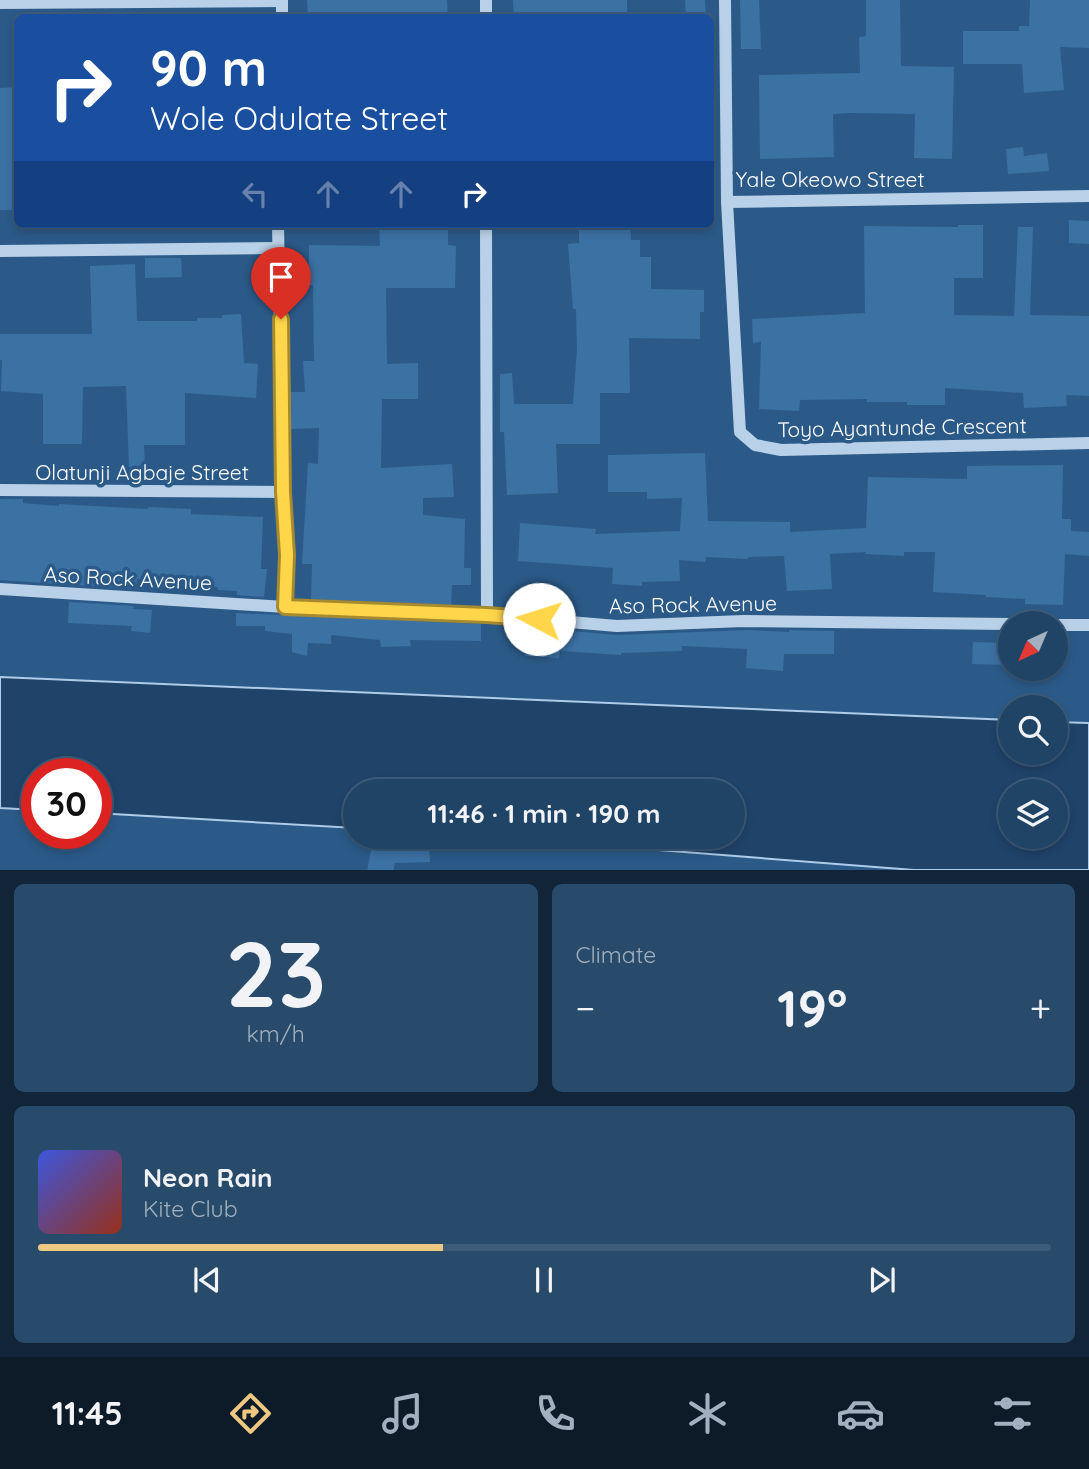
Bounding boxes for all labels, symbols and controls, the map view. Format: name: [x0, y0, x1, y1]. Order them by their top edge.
text: 90 m: [150, 37, 267, 98]
icon: right: [35, 42, 126, 133]
text: Wole Odulate Street: [150, 98, 448, 138]
street label: Yale Okeowo Street: [735, 166, 925, 192]
icon: left: [236, 175, 274, 213]
icon: ahead: [309, 175, 347, 213]
icon: ahead: [382, 175, 420, 213]
icon: right: [455, 175, 493, 213]
pin: [251, 247, 311, 319]
icon: arrive: [262, 258, 300, 296]
street label: Toyo Ayantunde Crescent: [777, 412, 1027, 442]
street label: Olatunji Agbaje Street: [35, 459, 249, 485]
street label: Aso Rock Avenue: [43, 561, 213, 595]
position arrow: [502, 582, 576, 656]
street label: Aso Rock Avenue: [609, 590, 777, 618]
north arrow: [998, 611, 1068, 681]
map controls: [998, 611, 1068, 849]
button: search: [998, 695, 1068, 765]
speed limit sign: 30: [21, 758, 112, 849]
button: layers: [998, 779, 1068, 849]
text: 11:46 · 1 min · 190 m: [428, 797, 660, 830]
text: 23: [225, 916, 326, 1030]
text: Climate: [576, 940, 656, 969]
text: 19°: [777, 975, 848, 1040]
text: −: [576, 984, 595, 1032]
text: +: [1030, 984, 1051, 1032]
text: km/h: [247, 1019, 305, 1048]
text: Neon Rain: [143, 1161, 272, 1194]
text: Kite Club: [143, 1194, 238, 1223]
icon: previous: [188, 1261, 226, 1299]
icon: pause: [525, 1261, 563, 1299]
icon: next: [863, 1261, 901, 1299]
icon: directions: [226, 1389, 275, 1438]
icon: music: [378, 1389, 427, 1438]
icon: phone: [531, 1389, 580, 1438]
icon: climate: [683, 1389, 732, 1438]
icon: car: [836, 1389, 885, 1438]
icon: filters: [988, 1389, 1037, 1438]
text: 11:45: [52, 1393, 123, 1433]

